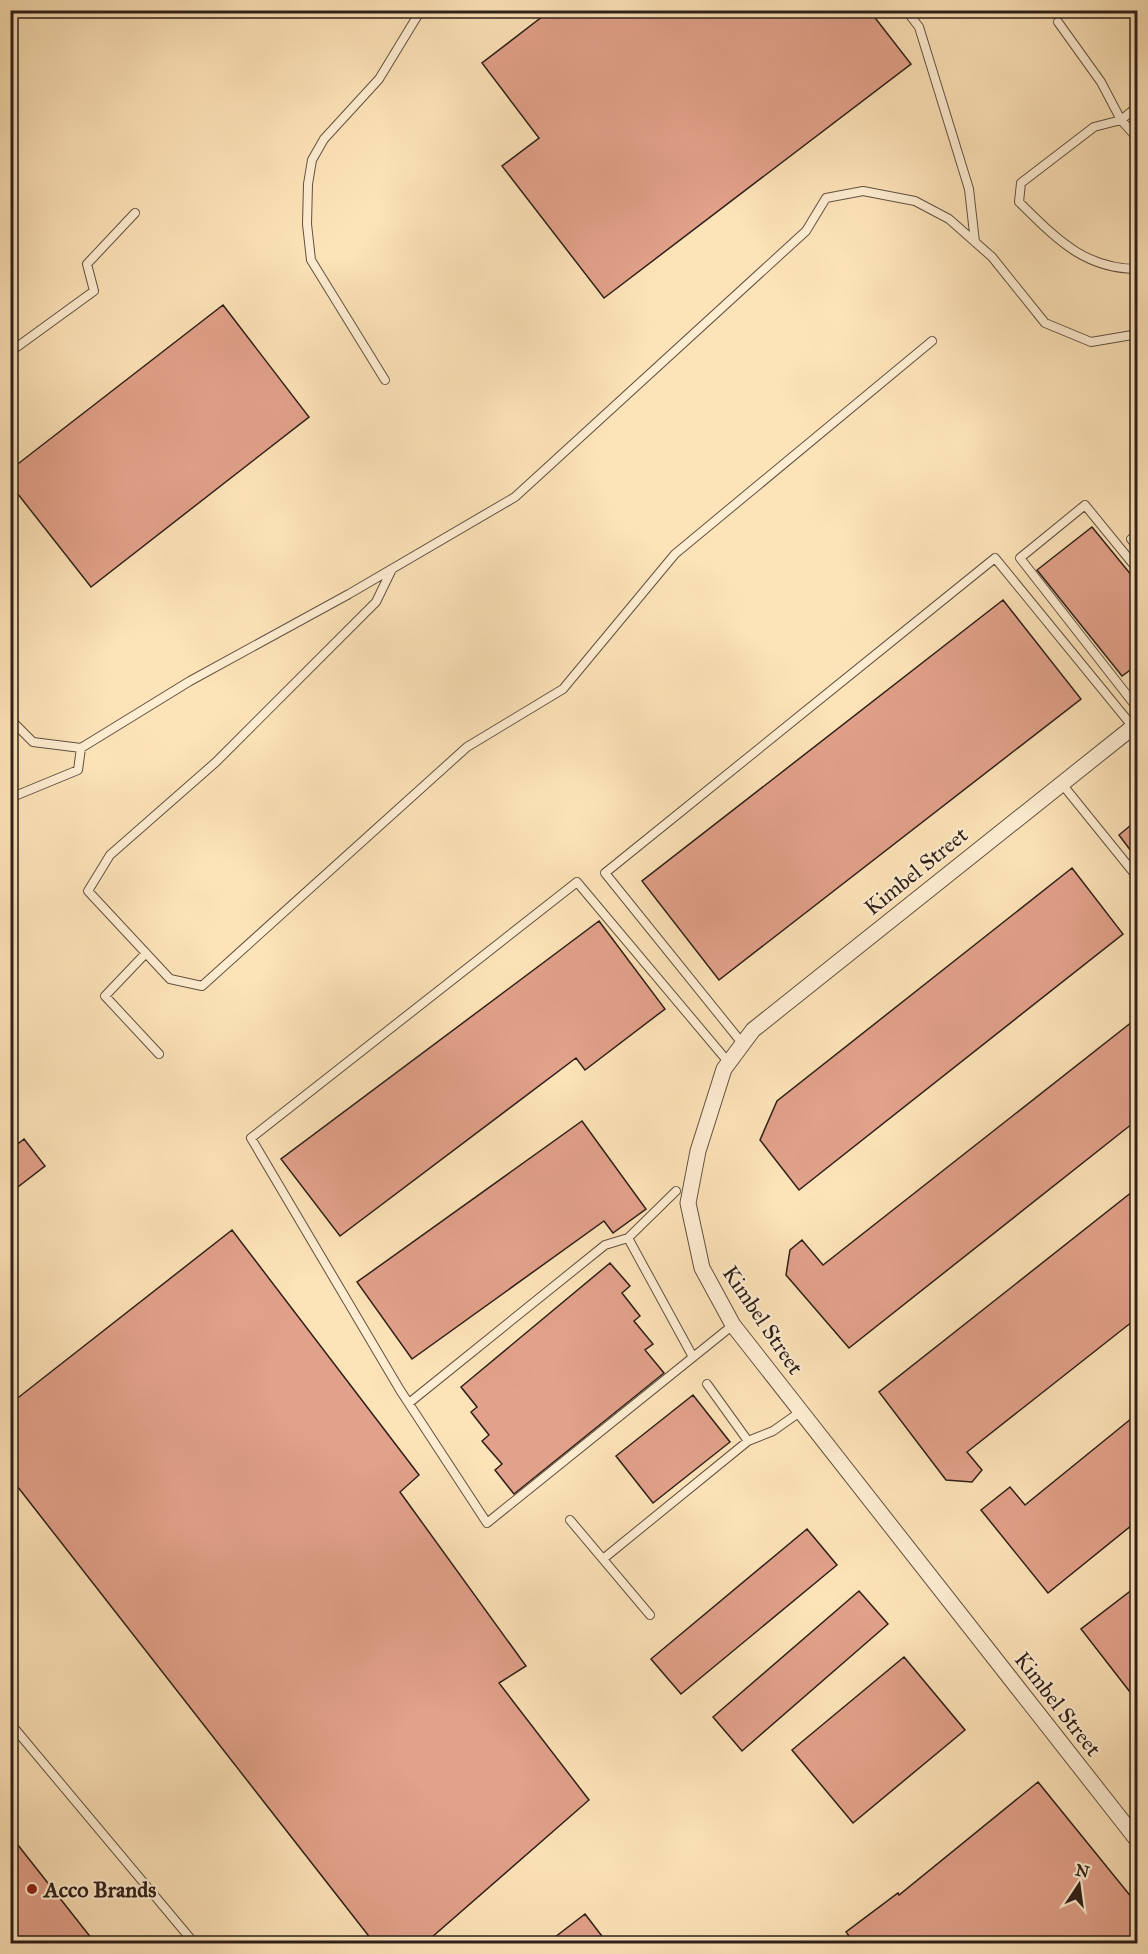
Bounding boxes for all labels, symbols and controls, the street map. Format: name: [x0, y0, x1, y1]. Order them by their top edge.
street label: Kimbel Street: [859, 821, 973, 921]
street label: Kimbel Street: [717, 1261, 809, 1380]
street label: Kimbel Street: [1009, 1646, 1107, 1762]
north arrow: [1049, 1855, 1109, 1915]
text: N: [1074, 1860, 1091, 1882]
place label: Acco Brands: [42, 1876, 156, 1903]
marker: Acco Brands: [25, 1882, 39, 1896]

